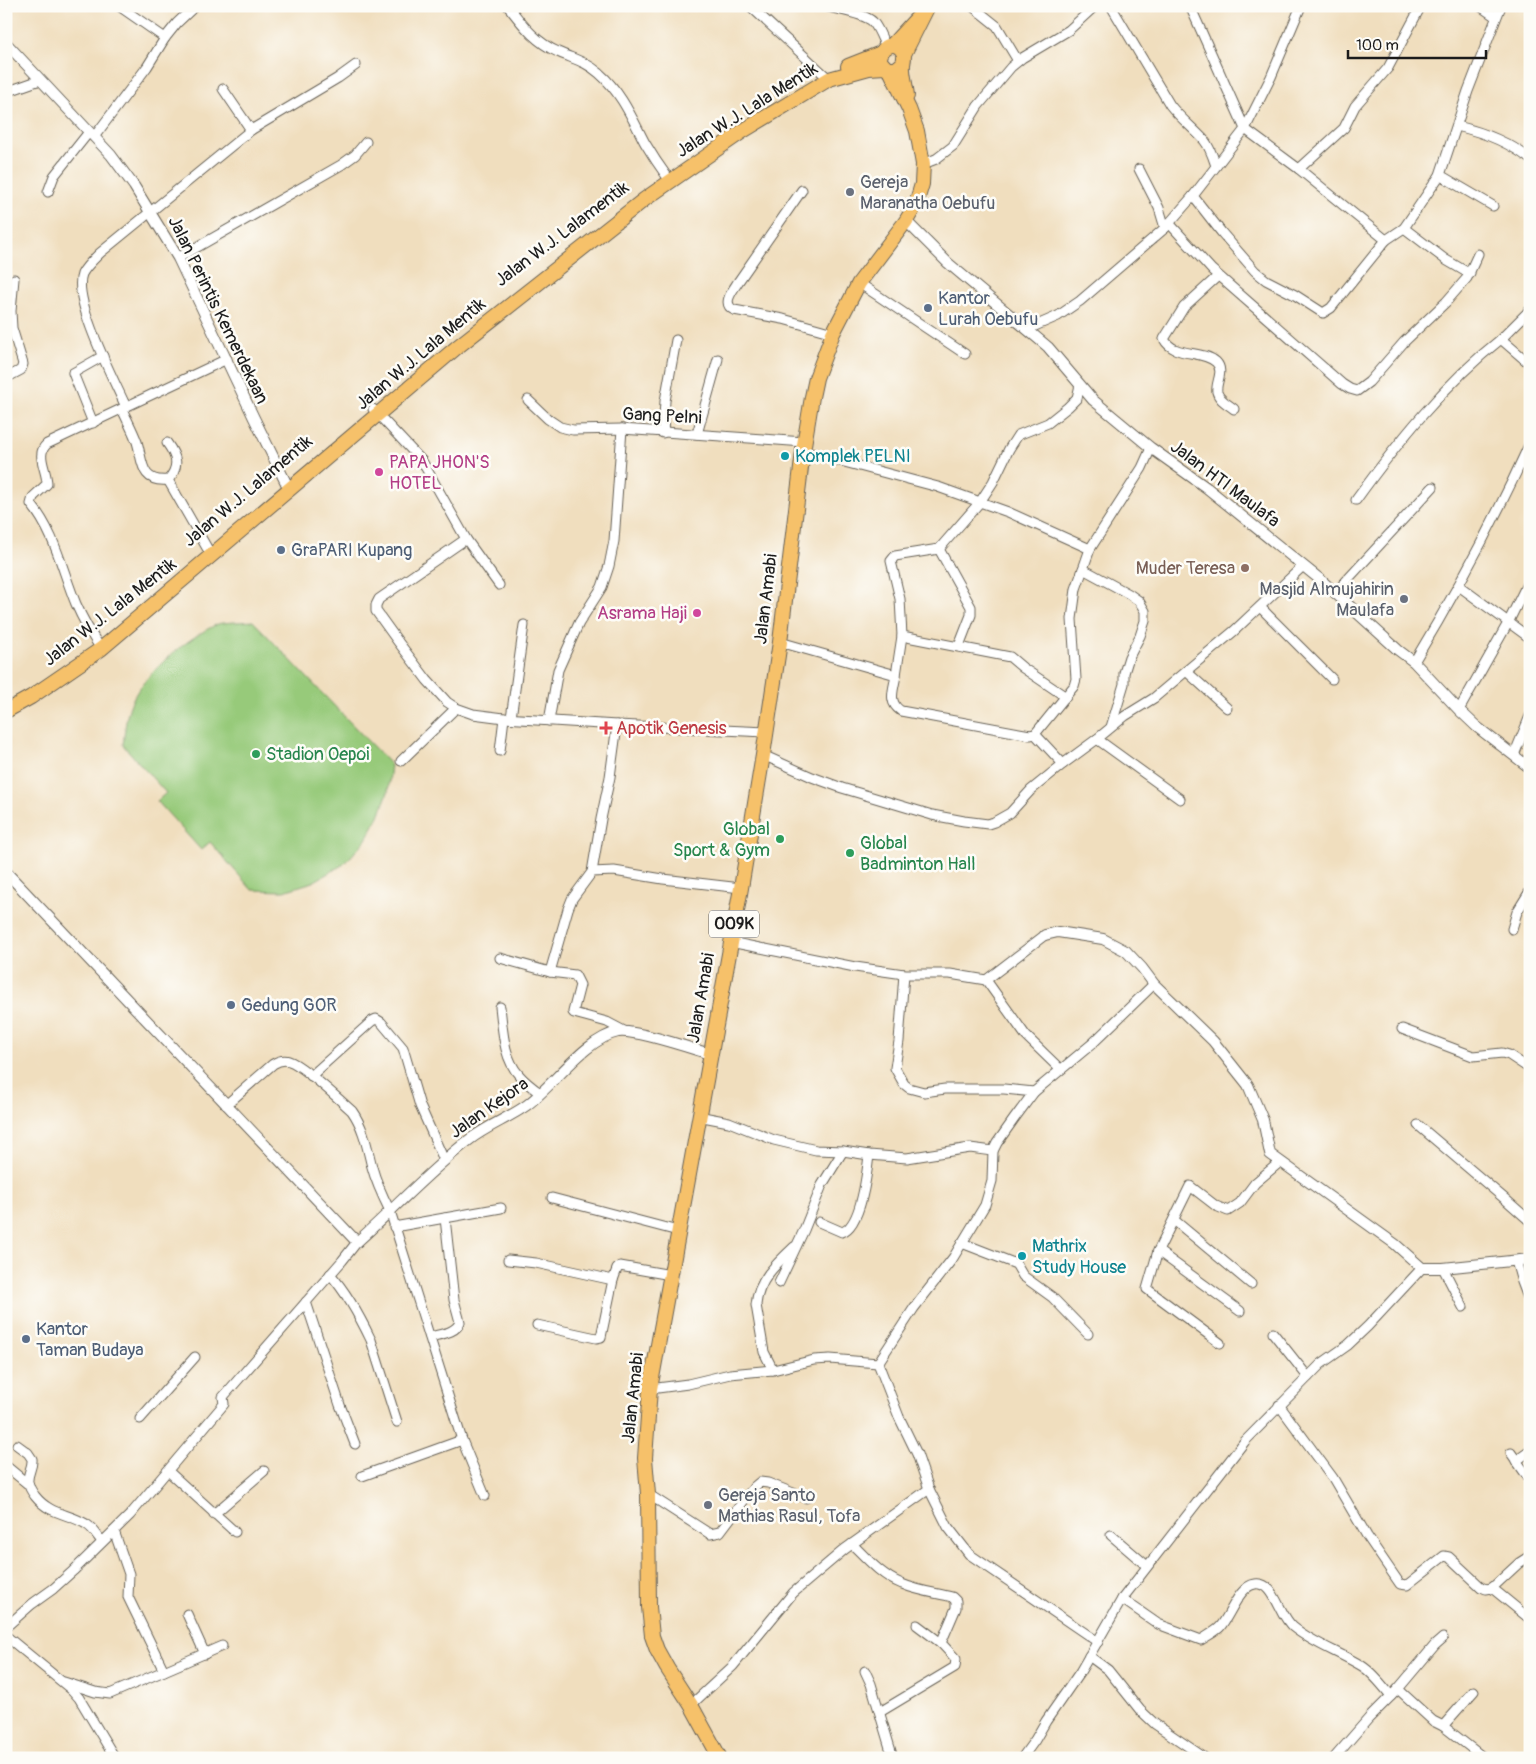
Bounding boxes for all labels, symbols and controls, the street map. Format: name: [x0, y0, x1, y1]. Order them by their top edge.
scale bar: [1348, 28, 1486, 60]
text: 100 m: [1356, 36, 1399, 55]
street label: Jalan W.J. Lala Mentik: [672, 57, 822, 163]
place label: Gereja Maranatha Oebufu: [860, 171, 995, 215]
street label: Jalan W.J. Lalamentik: [490, 176, 634, 292]
marker: Gereja Maranatha Oebufu: [844, 186, 856, 198]
street label: Jalan Perintis Kemerdekaan: [162, 212, 274, 408]
place label: Kantor Lurah Oebufu: [938, 287, 1038, 331]
street label: Jalan W.J. Lala Mentik: [351, 293, 491, 415]
marker: Kantor Lurah Oebufu: [922, 302, 934, 314]
street label: Gang Pelni: [622, 402, 702, 430]
street label: Jalan W.J. Lalamentik: [179, 430, 318, 552]
street label: Jalan HTI Maulafa: [1166, 435, 1284, 533]
place label: Komplek PELNI: [795, 445, 911, 468]
marker: Komplek PELNI: [779, 450, 791, 462]
place label: PAPA JHON'S HOTEL: [389, 451, 490, 495]
marker: PAPA JHON'S HOTEL: [373, 466, 385, 478]
place label: GraPARI Kupang: [291, 539, 412, 562]
marker: GraPARI Kupang: [275, 544, 287, 556]
street label: Jalan Amabi: [749, 552, 783, 646]
street label: Jalan W.J. Lala Mentik: [39, 553, 182, 671]
place label: Muder Teresa: [1136, 557, 1235, 580]
marker: Muder Teresa: [1239, 562, 1251, 574]
place label: Masjid Almujahirin Maulafa: [1260, 578, 1394, 622]
marker: Masjid Almujahirin Maulafa: [1398, 593, 1410, 605]
place label: Asrama Haji: [597, 602, 687, 625]
marker: Asrama Haji: [691, 607, 703, 619]
place label: Apotik Genesis: [616, 717, 727, 740]
marker: Apotik Genesis: [600, 722, 612, 734]
place label: Stadion Oepoi: [266, 743, 369, 766]
marker: Stadion Oepoi: [250, 748, 262, 760]
place label: Global Sport & Gym: [673, 818, 770, 862]
place label: Global Badminton Hall: [860, 832, 976, 876]
marker: Global Sport & Gym: [774, 833, 786, 845]
marker: Global Badminton Hall: [844, 847, 856, 859]
road number: 009K: [709, 911, 759, 938]
street label: Jalan Amabi: [682, 951, 720, 1045]
place label: Gedung GOR: [241, 994, 337, 1017]
marker: Gedung GOR: [225, 999, 237, 1011]
street label: Jalan Kejora: [445, 1072, 533, 1144]
place label: Mathrix Study House: [1032, 1235, 1126, 1279]
marker: Mathrix Study House: [1016, 1250, 1028, 1262]
place label: Kantor Taman Budaya: [36, 1318, 144, 1362]
marker: Kantor Taman Budaya: [20, 1333, 32, 1345]
street label: Jalan Amabi: [617, 1352, 649, 1444]
place label: Gereja Santo Mathias Rasul, Tofa: [718, 1484, 860, 1528]
marker: Gereja Santo Mathias Rasul, Tofa: [702, 1499, 714, 1511]

